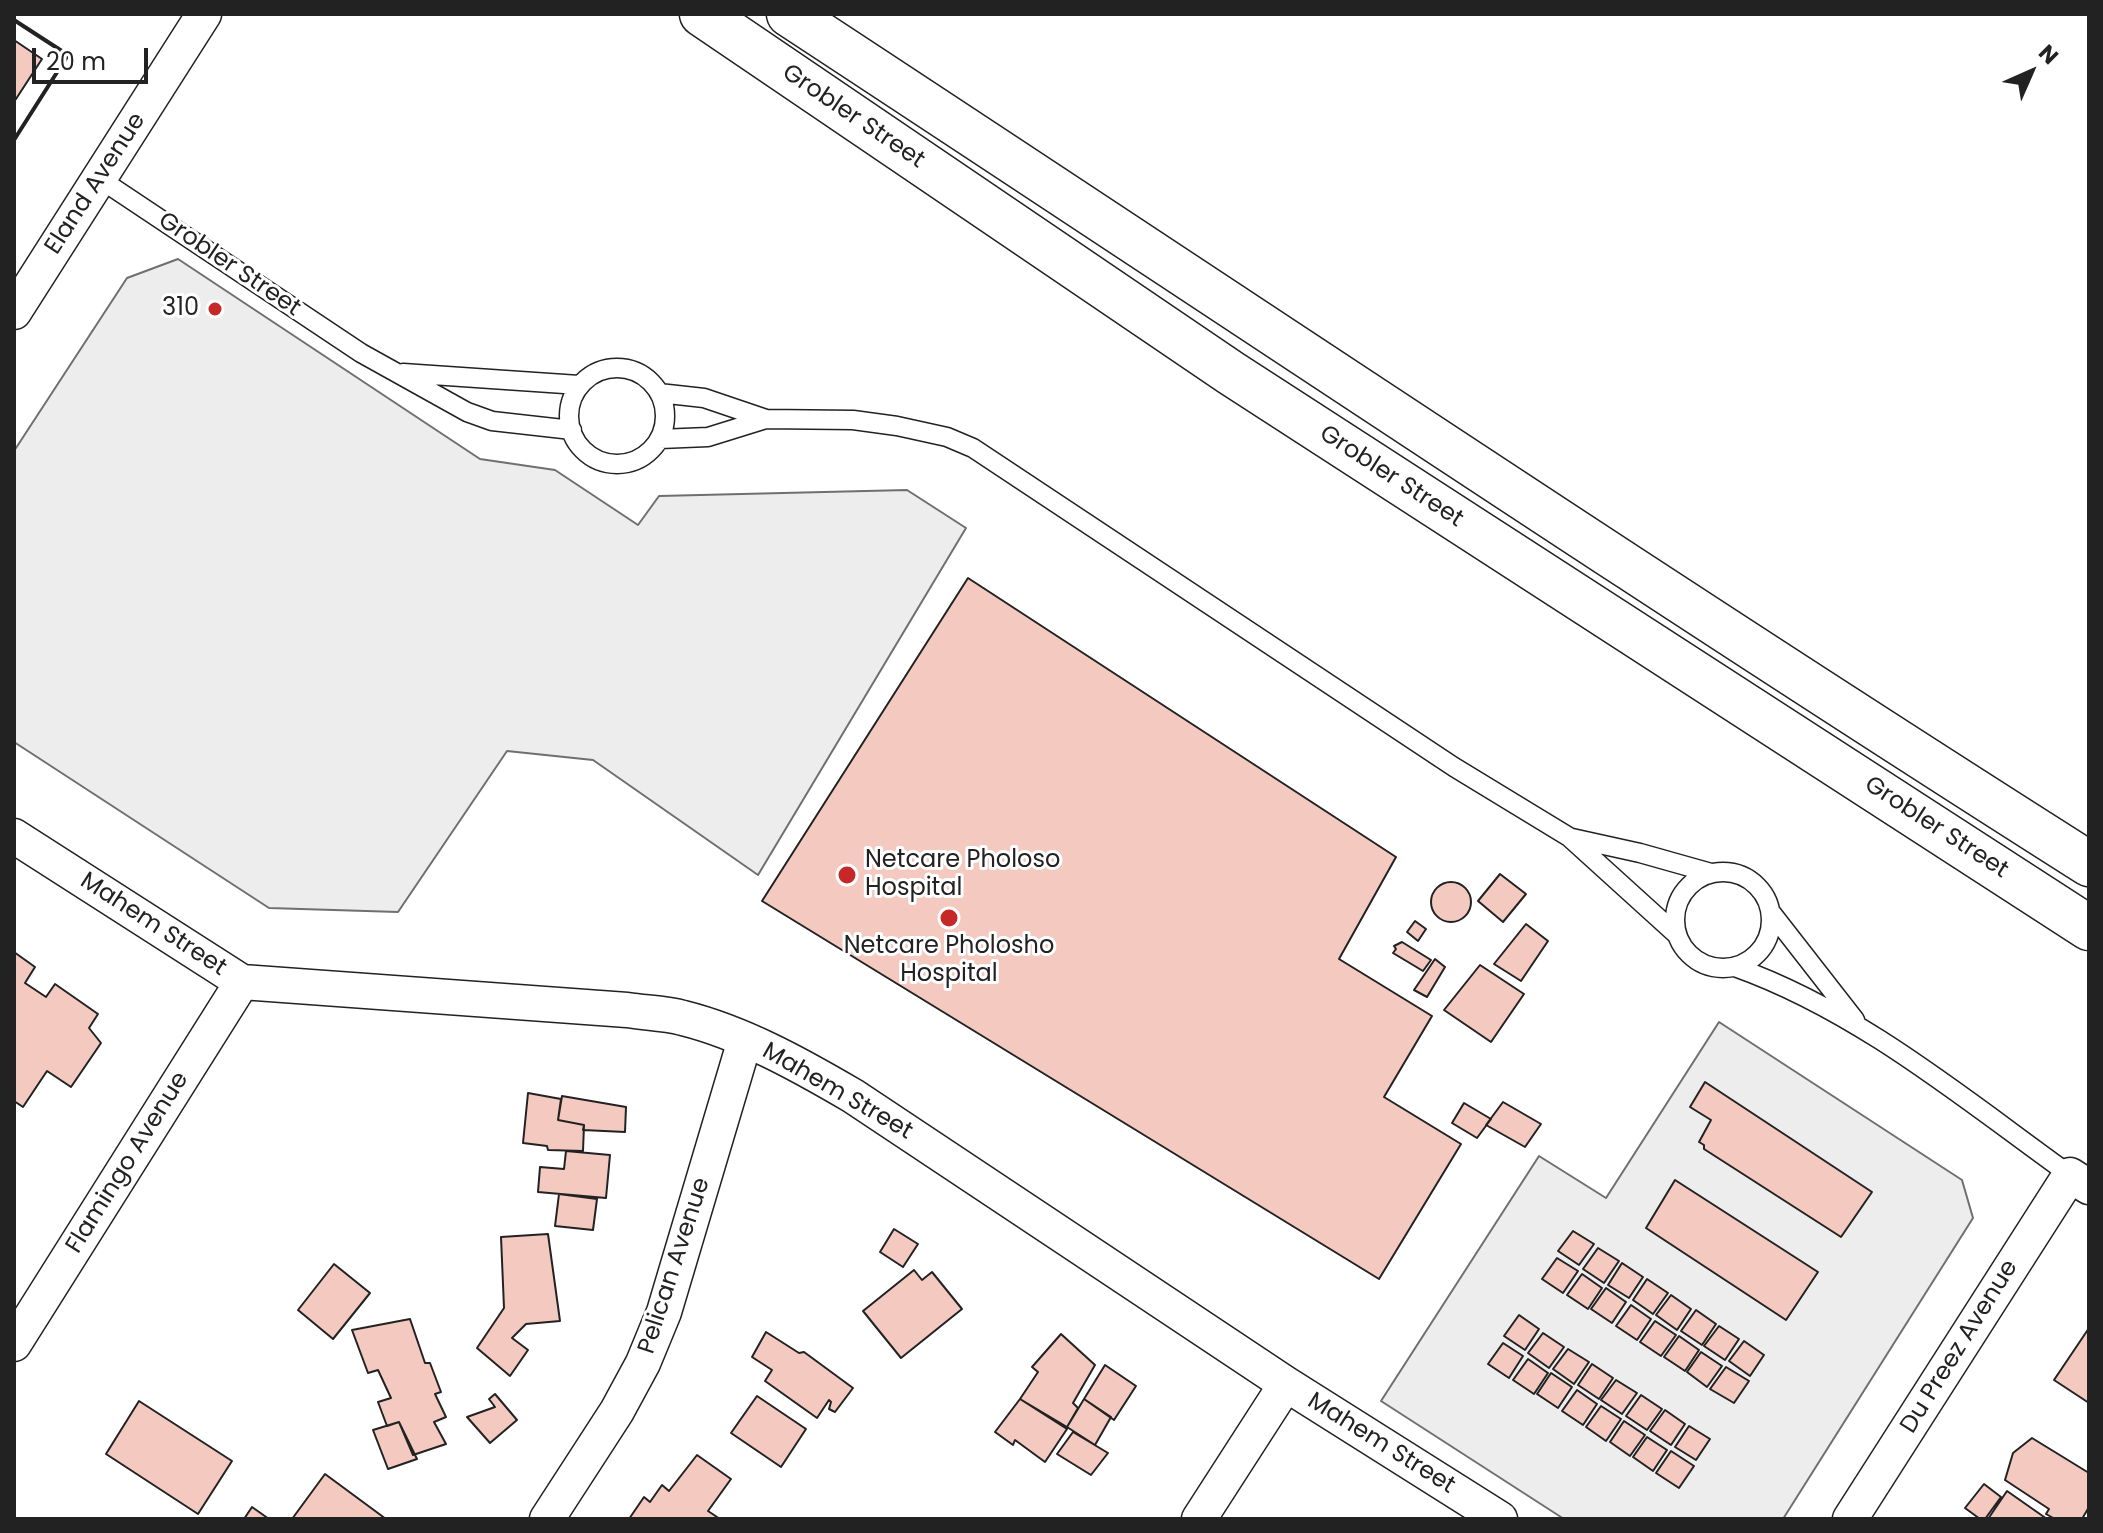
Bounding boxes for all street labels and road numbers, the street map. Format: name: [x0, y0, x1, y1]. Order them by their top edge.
street label: Grobler Street: [776, 59, 930, 175]
street label: Eland Avenue: [40, 108, 152, 260]
street label: Grobler Street: [152, 207, 306, 323]
street label: Grobler Street: [1314, 420, 1468, 534]
street label: Grobler Street: [1859, 771, 2013, 885]
street label: Mahem Street: [74, 867, 232, 983]
street label: Mahem Street: [757, 1037, 917, 1147]
street label: Flamingo Avenue: [61, 1067, 195, 1259]
street label: Pelican Avenue: [633, 1174, 717, 1358]
street label: Du Preez Avenue: [1895, 1255, 2025, 1439]
street label: Mahem Street: [1302, 1387, 1460, 1501]

